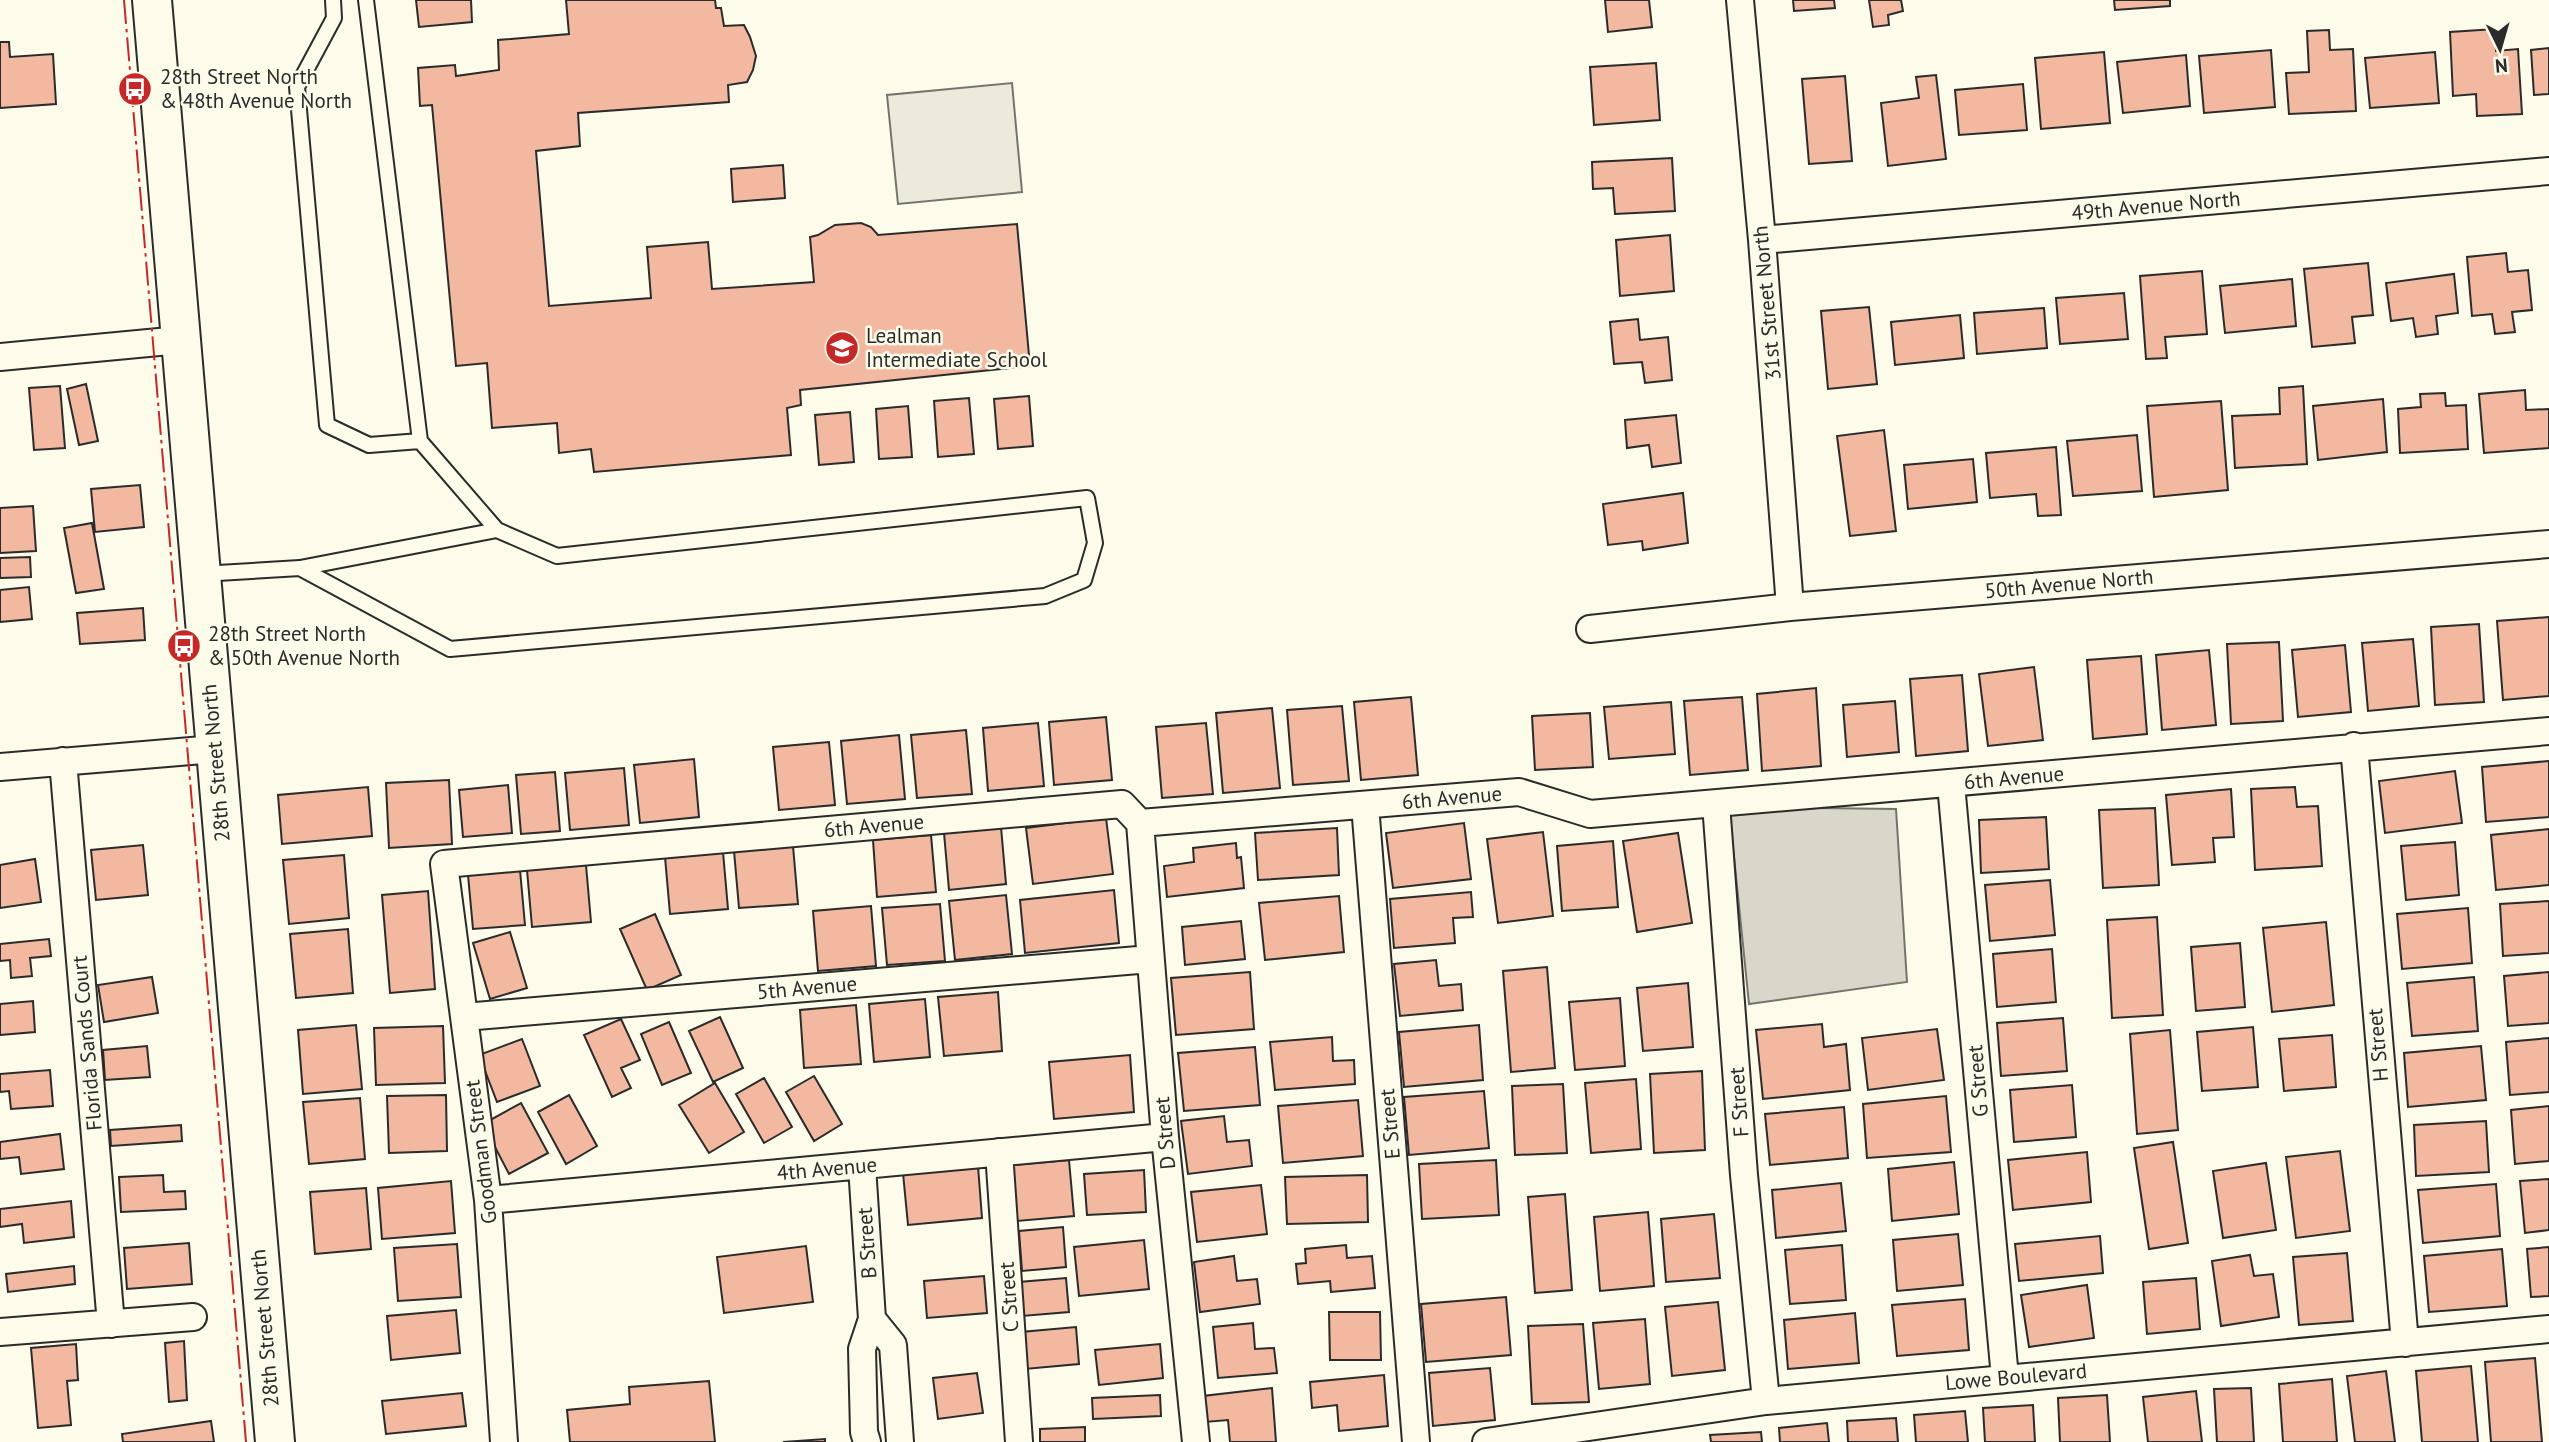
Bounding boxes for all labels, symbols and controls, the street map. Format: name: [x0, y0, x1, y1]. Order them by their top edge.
north arrow: [2465, 14, 2535, 84]
text: N: [2494, 53, 2509, 78]
place label: 28th Street North & 48th Avenue North: [160, 63, 352, 114]
bus stop icon: 28th Street North & 48th Avenue North: [116, 70, 154, 108]
street label: 49th Avenue North: [2070, 185, 2242, 226]
street label: 31st Street North: [1746, 224, 1787, 382]
place label: Lealman Intermediate School: [866, 322, 1047, 373]
school or university icon: Lealman Intermediate School: [823, 329, 861, 367]
street label: 50th Avenue North: [1983, 563, 2155, 604]
place label: 28th Street North & 50th Avenue North: [208, 620, 400, 671]
bus stop icon: 28th Street North & 50th Avenue North: [165, 627, 203, 665]
street label: 28th Street North: [195, 683, 236, 843]
street label: 6th Avenue: [1963, 760, 2065, 795]
street label: 6th Avenue: [1401, 780, 1503, 815]
street label: 6th Avenue: [823, 808, 925, 843]
street label: Florida Sands Court: [65, 954, 108, 1132]
street label: 5th Avenue: [756, 970, 858, 1005]
street label: H Street: [2361, 1007, 2394, 1083]
street label: G Street: [1961, 1044, 1994, 1118]
street label: F Street: [1723, 1066, 1754, 1138]
street label: Goodman Street: [458, 1079, 503, 1226]
street label: E Street: [1373, 1088, 1406, 1160]
street label: D Street: [1148, 1096, 1181, 1171]
street label: 4th Avenue: [776, 1151, 878, 1186]
street label: B Street: [851, 1206, 882, 1280]
street label: 28th Street North: [244, 1248, 285, 1408]
street label: C Street: [993, 1261, 1024, 1333]
street label: Lowe Boulevard: [1944, 1357, 2088, 1396]

